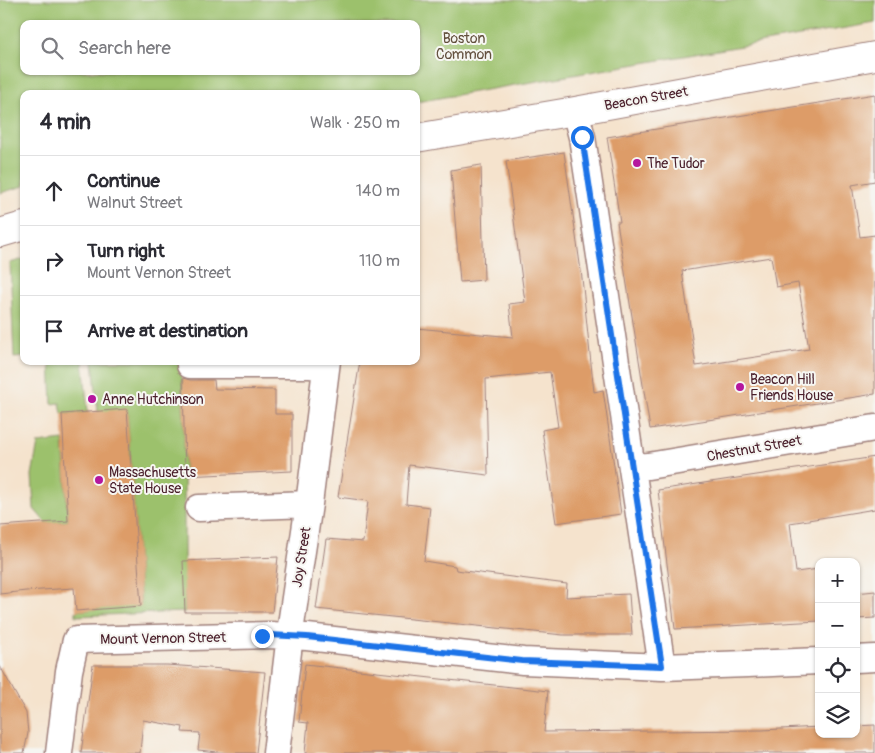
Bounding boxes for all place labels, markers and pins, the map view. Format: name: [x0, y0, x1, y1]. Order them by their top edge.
place label: The Tudor: [647, 155, 705, 172]
marker: The Tudor: [631, 157, 643, 169]
place label: Beacon Hill Friends House: [750, 371, 833, 404]
marker: Beacon Hill Friends House: [734, 381, 746, 393]
place label: Anne Hutchinson: [102, 391, 204, 408]
marker: Anne Hutchinson: [86, 393, 98, 405]
place label: Massachusetts State House: [109, 464, 197, 497]
marker: Massachusetts State House: [93, 474, 105, 486]

